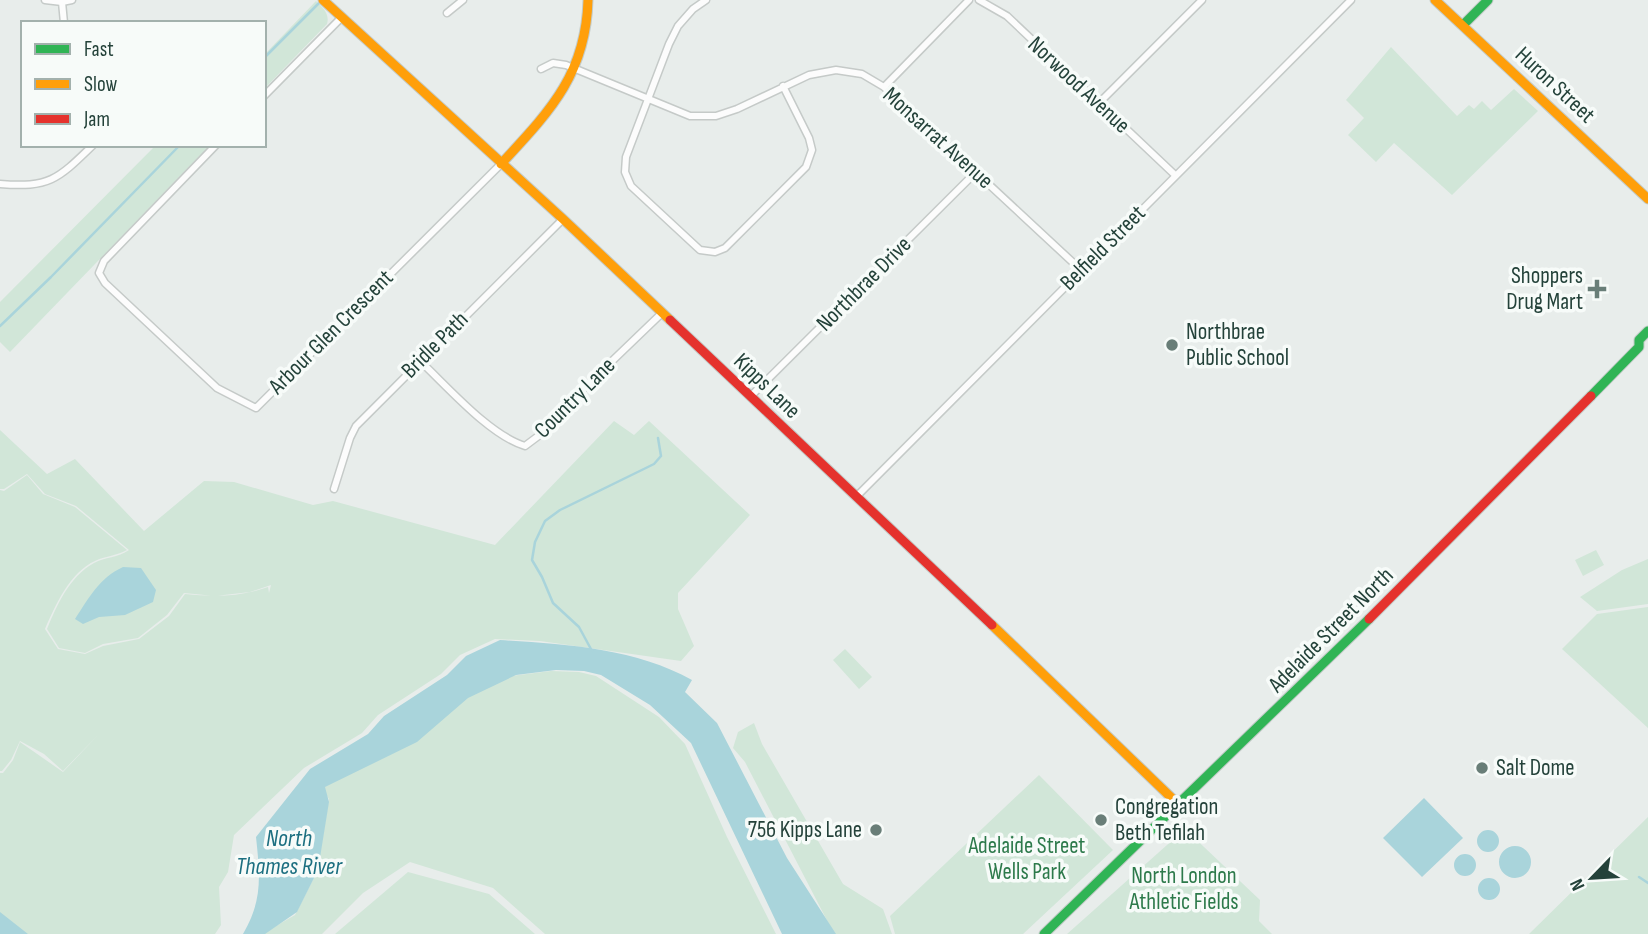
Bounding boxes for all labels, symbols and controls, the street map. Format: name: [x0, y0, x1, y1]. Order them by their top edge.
legend: [21, 21, 266, 147]
street label: Norwood Avenue: [1022, 31, 1136, 139]
text: Fast: [84, 37, 114, 62]
street label: Huron Street: [1509, 41, 1601, 129]
text: Slow: [84, 72, 118, 97]
street label: Monsarrat Avenue: [877, 81, 999, 195]
text: Jam: [83, 107, 110, 132]
street label: Belfield Street: [1055, 200, 1151, 296]
street label: Northbrae Drive: [811, 231, 917, 337]
place label: Shoppers Drug Mart: [1506, 262, 1583, 316]
street label: Arbour Glen Crescent: [262, 264, 399, 401]
marker: Shoppers Drug Mart: [1589, 281, 1605, 297]
street label: Bridle Path: [396, 306, 474, 384]
place label: Northbrae Public School: [1186, 318, 1289, 372]
marker: Northbrae Public School: [1164, 337, 1180, 353]
street label: Kipps Lane: [728, 347, 806, 425]
street label: Country Lane: [529, 352, 621, 444]
street label: Adelaide Street North: [1262, 562, 1399, 699]
place label: Salt Dome: [1496, 754, 1575, 782]
marker: Salt Dome: [1474, 760, 1490, 776]
place label: Congregation Beth Tefilah: [1115, 793, 1218, 847]
marker: Congregation Beth Tefilah: [1093, 812, 1109, 828]
place label: 756 Kipps Lane: [748, 816, 862, 844]
marker: 756 Kipps Lane: [868, 822, 884, 838]
water label: North Thames River: [236, 824, 343, 881]
park label: Adelaide Street Wells Park: [968, 832, 1085, 886]
north arrow: [1557, 843, 1627, 913]
park label: North London Athletic Fields: [1128, 862, 1239, 916]
text: N: [1565, 875, 1591, 894]

